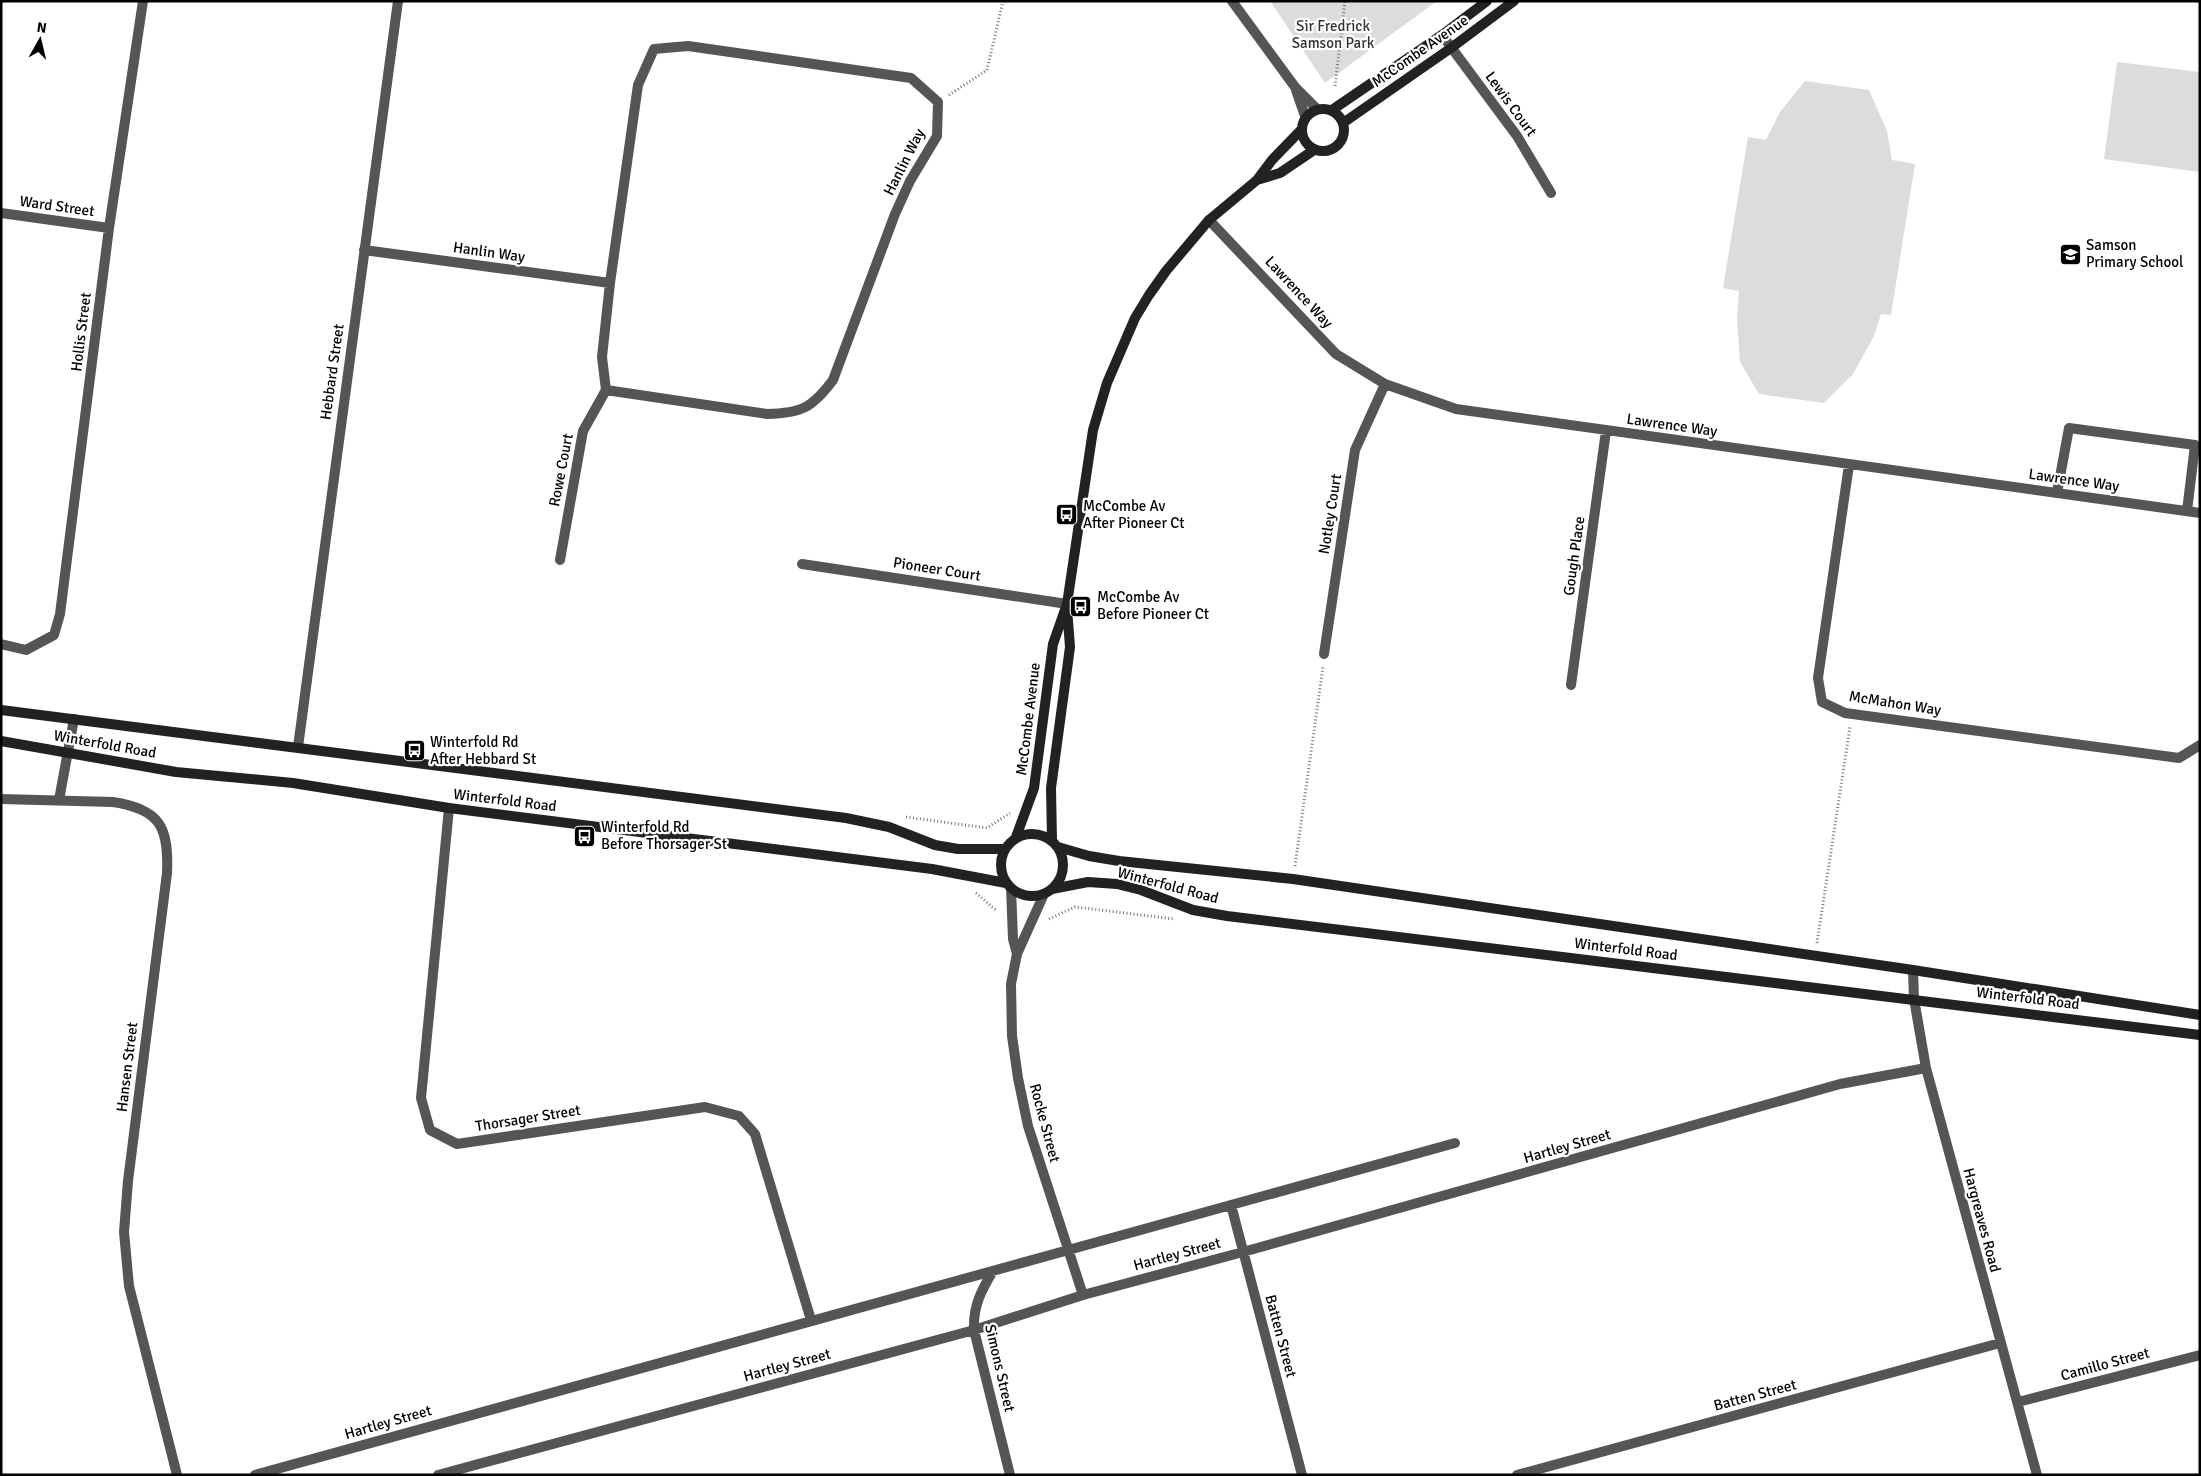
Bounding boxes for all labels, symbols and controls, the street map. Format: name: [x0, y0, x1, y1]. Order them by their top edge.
street label: McCombe Avenue: [1368, 11, 1472, 91]
north arrow: [15, 15, 65, 65]
park label: Sir Fredrick Samson Park: [1292, 17, 1375, 52]
text: N: [36, 19, 48, 37]
street label: Lewis Court: [1481, 68, 1541, 140]
street label: Hanlin Way: [880, 126, 928, 198]
street label: Ward Street: [18, 192, 96, 220]
place label: Samson Primary School: [2086, 236, 2183, 271]
street label: Hanlin Way: [452, 238, 526, 266]
school or university icon: Samson Primary School: [2058, 242, 2082, 266]
street label: Lawrence Way: [1261, 252, 1337, 332]
street label: Hollis Street: [67, 291, 95, 373]
street label: Hebbard Street: [316, 323, 348, 421]
street label: Lawrence Way: [1626, 410, 1718, 440]
street label: Rowe Court: [545, 432, 577, 508]
street label: Lawrence Way: [2028, 465, 2120, 495]
street label: Notley Court: [1315, 473, 1345, 555]
place label: McCombe Av After Pioneer Ct: [1083, 497, 1185, 532]
bus stop icon: McCombe Av After Pioneer Ct: [1055, 503, 1079, 527]
street label: Gough Place: [1560, 515, 1588, 597]
street label: Pioneer Court: [892, 553, 982, 585]
place label: McCombe Av Before Pioneer Ct: [1097, 588, 1209, 623]
bus stop icon: McCombe Av Before Pioneer Ct: [1069, 594, 1093, 618]
street label: McCombe Avenue: [1012, 662, 1044, 776]
street label: McMahon Way: [1848, 687, 1942, 719]
street label: Winterfold Road: [52, 726, 158, 762]
place label: Winterfold Rd After Hebbard St: [430, 733, 536, 768]
bus stop icon: Winterfold Rd After Hebbard St: [402, 739, 426, 763]
street label: Winterfold Road: [452, 785, 558, 815]
place label: Winterfold Rd Before Thorsager St: [601, 818, 727, 853]
bus stop icon: Winterfold Rd Before Thorsager St: [573, 824, 597, 848]
street label: Winterfold Road: [1115, 863, 1221, 907]
street label: Winterfold Road: [1573, 934, 1679, 964]
street label: Winterfold Road: [1975, 983, 2081, 1013]
street label: Hansen Street: [113, 1021, 141, 1113]
street label: Rocke Street: [1026, 1082, 1064, 1164]
street label: Thorsager Street: [474, 1101, 582, 1135]
street label: Hartley Street: [1521, 1125, 1613, 1167]
street label: Hargreaves Road: [1959, 1166, 2005, 1274]
street label: Hartley Street: [1131, 1234, 1223, 1274]
street label: Batten Street: [1261, 1293, 1301, 1379]
street label: Simons Street: [981, 1322, 1019, 1414]
street label: Camillo Street: [2059, 1343, 2151, 1385]
street label: Hartley Street: [741, 1345, 833, 1385]
street label: Batten Street: [1712, 1375, 1798, 1415]
street label: Hartley Street: [342, 1401, 434, 1443]

